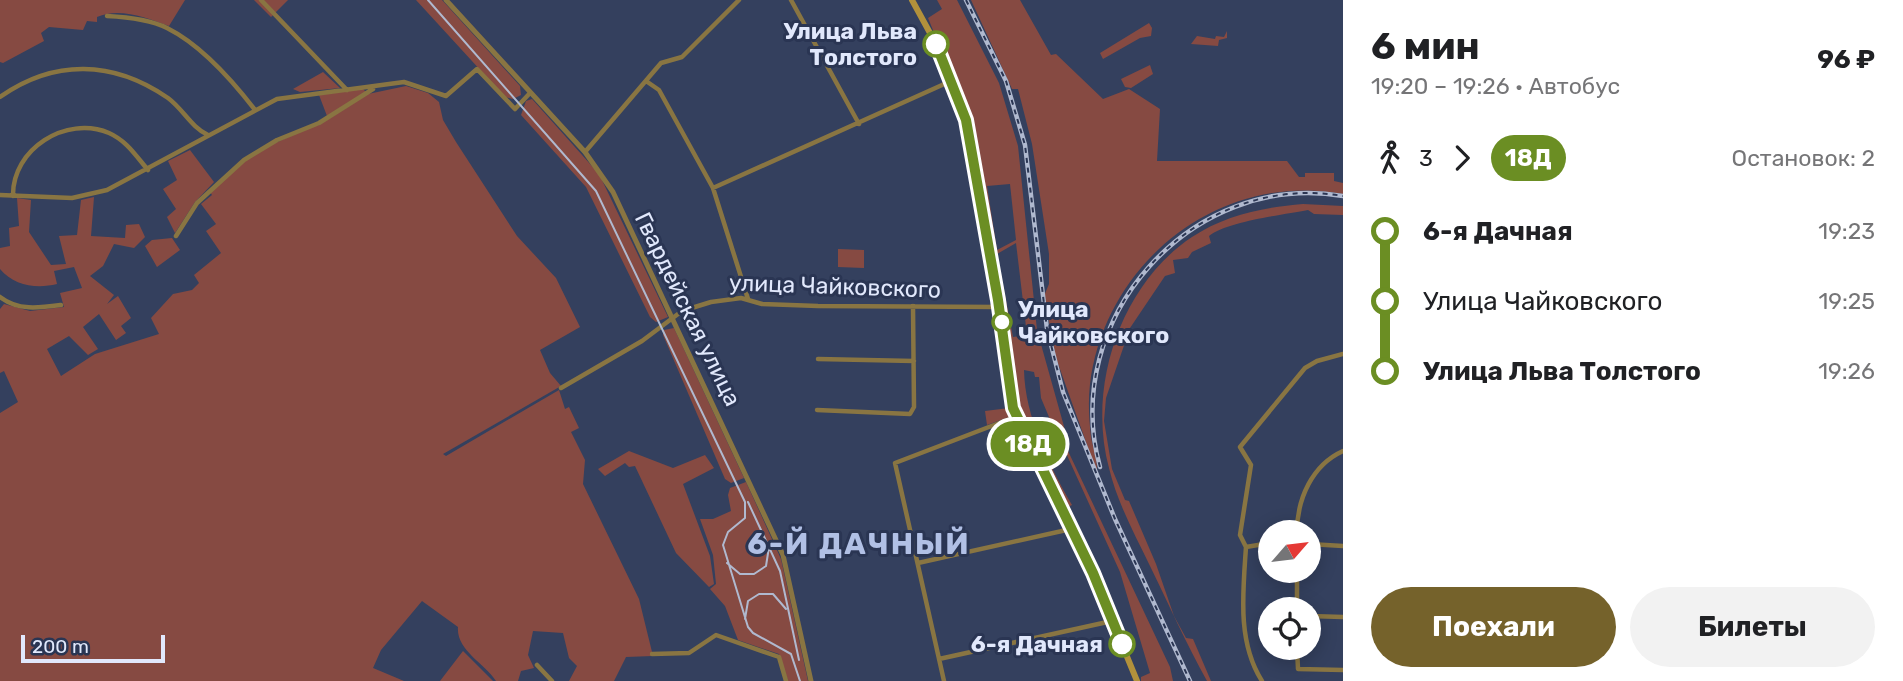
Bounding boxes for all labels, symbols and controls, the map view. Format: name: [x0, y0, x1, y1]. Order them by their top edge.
place label: Улица Льва Толстого: [784, 17, 917, 71]
text: 6 мин: [1371, 23, 1480, 69]
marker: Улица Льва Толстого: [923, 31, 949, 57]
text: 96 ₽: [1817, 44, 1875, 75]
text: 19:20 – 19:26 · Автобус: [1371, 72, 1620, 100]
icon: walk: [1371, 139, 1409, 177]
icon: forward: [1443, 139, 1481, 177]
text: 3: [1419, 144, 1433, 172]
text: 18Д: [1505, 144, 1552, 172]
text: Остановок: 2: [1732, 144, 1875, 172]
street label: Гвардейская улица: [629, 208, 747, 410]
text: 6-я Дачная: [1423, 216, 1573, 247]
text: 19:23: [1818, 217, 1875, 245]
street label: улица Чайковского: [729, 268, 941, 304]
text: Улица Чайковского: [1423, 286, 1662, 317]
text: 19:25: [1818, 287, 1875, 315]
place label: Улица Чайковского: [1018, 295, 1169, 349]
marker: Улица Чайковского: [992, 312, 1012, 332]
text: Улица Льва Толстого: [1423, 356, 1701, 387]
text: 19:26: [1818, 357, 1875, 385]
line badge: 18Д: [988, 421, 1068, 467]
text: 18Д: [1005, 430, 1051, 458]
north arrow: [1258, 520, 1321, 583]
map controls: [1258, 520, 1321, 660]
district label: 6-Й ДАЧНЫЙ: [747, 526, 971, 562]
button: Поехали: [1371, 587, 1616, 667]
button: Билеты: [1630, 587, 1875, 667]
button: locate: [1258, 597, 1321, 660]
place label: 6-я Дачная: [971, 630, 1103, 658]
marker: 6-я Дачная: [1109, 631, 1135, 657]
scale bar: [21, 632, 164, 664]
text: 200 m: [32, 635, 89, 658]

